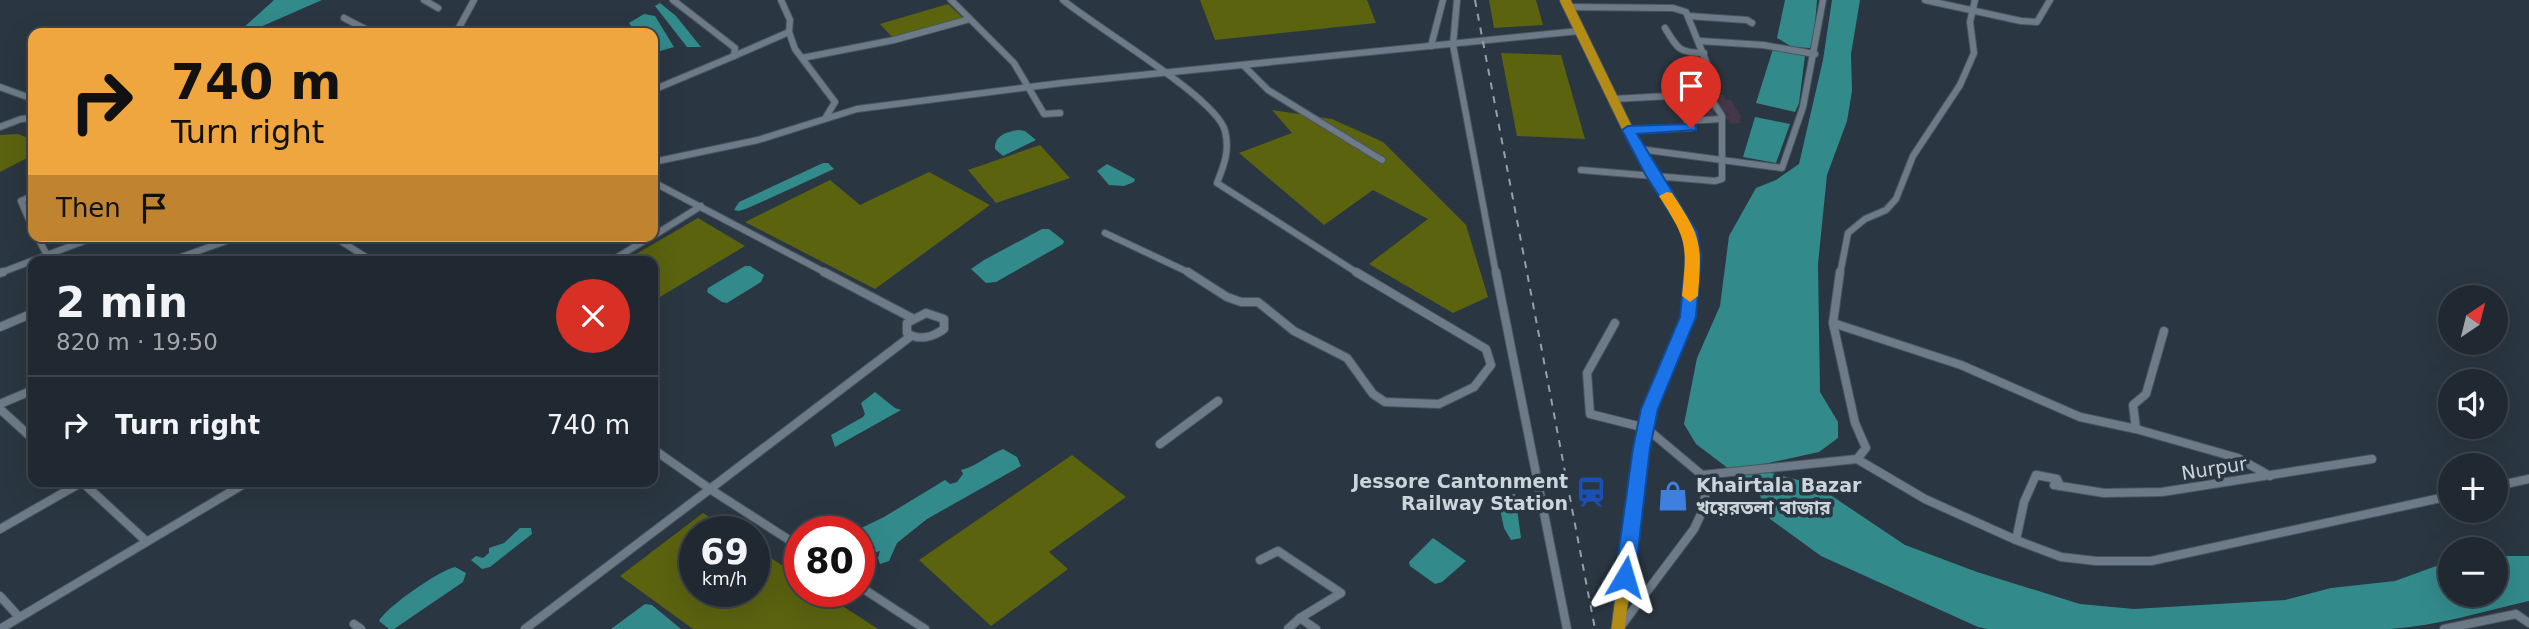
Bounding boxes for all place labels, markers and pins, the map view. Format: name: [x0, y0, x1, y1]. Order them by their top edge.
pin: [1661, 56, 1721, 128]
place label: Jessore Cantonment Railway Station: [1350, 470, 1568, 514]
place label: Khairtala Bazar খয়েরতলা বাজার: [1696, 474, 1862, 518]
station icon: Jessore Cantonment Railway Station: [1574, 475, 1608, 509]
shop icon: Khairtala Bazar খয়েরতলা বাজার: [1656, 479, 1690, 513]

